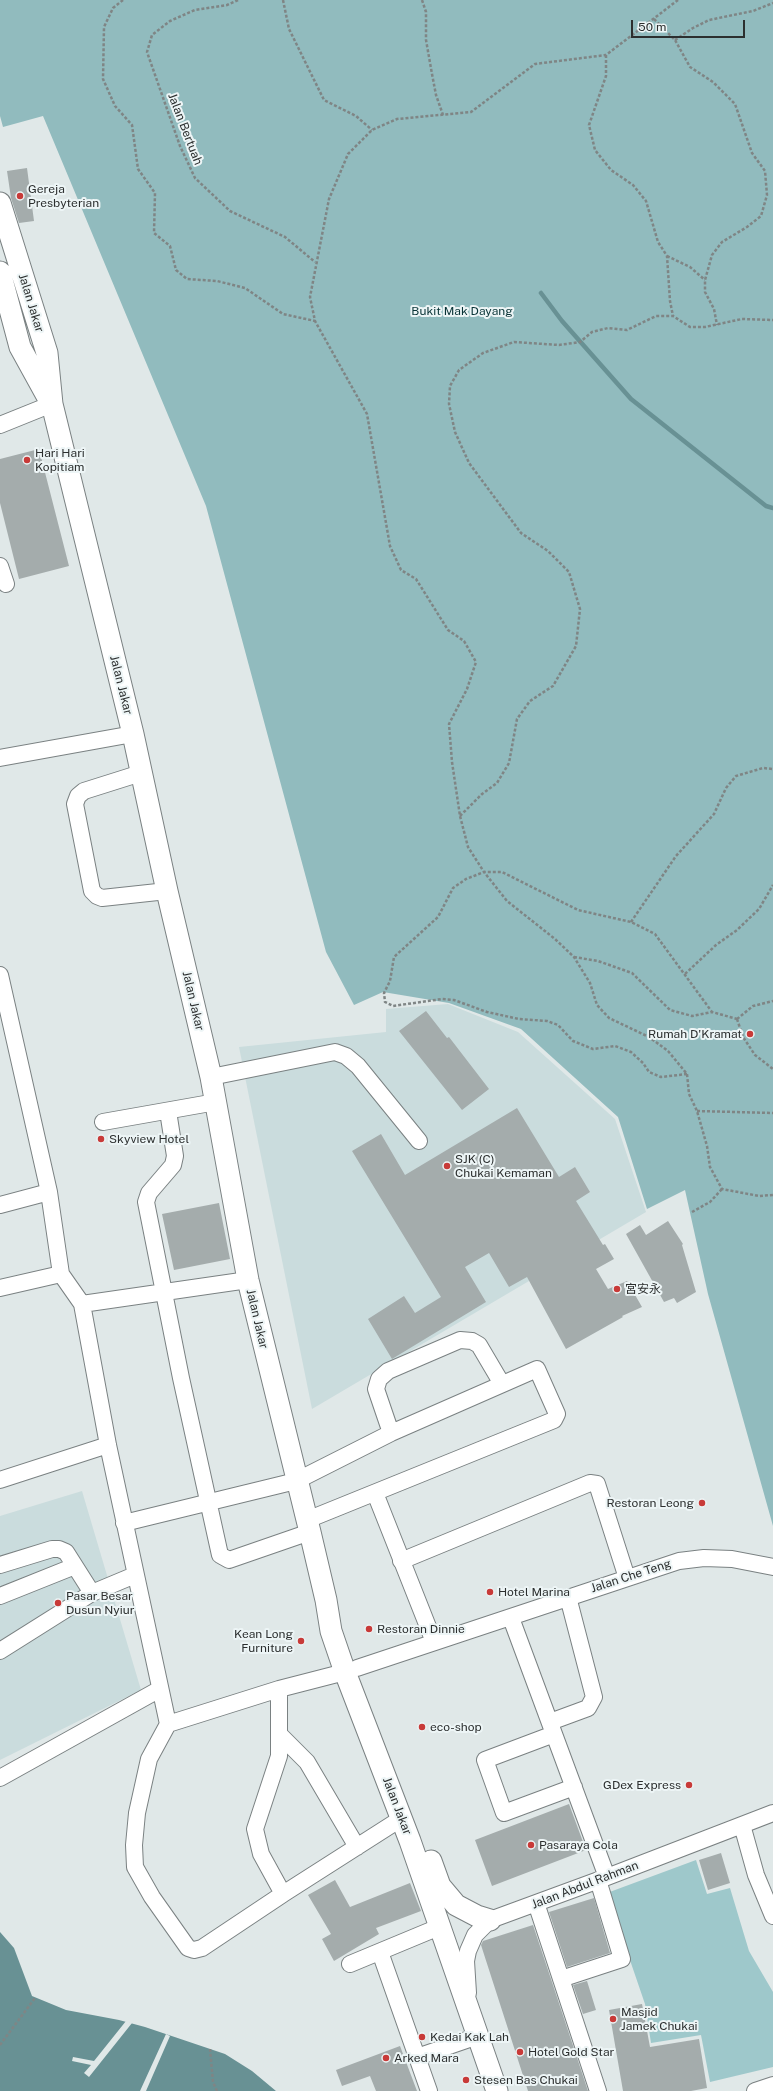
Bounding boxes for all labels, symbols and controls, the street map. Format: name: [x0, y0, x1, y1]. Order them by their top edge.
scale bar: [633, 12, 747, 38]
text: 50 m: [638, 20, 666, 34]
street label: Jalan Bertuah: [165, 91, 205, 167]
place label: Gereja Presbyterian: [28, 182, 99, 210]
marker: Gereja Presbyterian: [15, 191, 25, 201]
street label: Jalan Jakar: [15, 272, 47, 334]
park label: Bukit Mak Dayang: [411, 304, 513, 318]
place label: Hari Hari Kopitiam: [35, 446, 85, 474]
marker: Hari Hari Kopitiam: [22, 455, 32, 465]
street label: Jalan Jakar: [107, 654, 135, 716]
street label: Jalan Jakar: [179, 970, 207, 1032]
place label: Rumah D'Kramat: [648, 1027, 742, 1041]
marker: Rumah D'Kramat: [745, 1029, 755, 1039]
place label: Skyview Hotel: [109, 1132, 189, 1146]
marker: Skyview Hotel: [96, 1134, 106, 1144]
place label: SJK (C) Chukai Kemaman: [455, 1152, 552, 1180]
marker: SJK (C) Chukai Kemaman: [442, 1161, 452, 1171]
place label: 宮安永: [625, 1282, 661, 1296]
marker: 宮安永: [612, 1284, 622, 1294]
street label: Jalan Jakar: [243, 1288, 271, 1350]
place label: Restoran Leong: [606, 1496, 694, 1510]
marker: Restoran Leong: [697, 1498, 707, 1508]
street label: Jalan Che Teng: [589, 1556, 673, 1596]
place label: Hotel Marina: [498, 1585, 570, 1599]
marker: Hotel Marina: [485, 1587, 495, 1597]
place label: Pasar Besar Dusun Nyiur: [66, 1589, 134, 1617]
marker: Pasar Besar Dusun Nyiur: [53, 1598, 63, 1608]
place label: Restoran Dinnie: [377, 1622, 465, 1636]
marker: Restoran Dinnie: [364, 1624, 374, 1634]
place label: Kean Long Furniture: [234, 1627, 293, 1655]
marker: Kean Long Furniture: [296, 1636, 306, 1646]
place label: eco-shop: [430, 1720, 482, 1734]
marker: eco-shop: [417, 1722, 427, 1732]
street label: Jalan Jakar: [379, 1775, 415, 1837]
place label: GDex Express: [603, 1778, 681, 1792]
marker: GDex Express: [684, 1780, 694, 1790]
place label: Pasaraya Cola: [539, 1838, 618, 1852]
marker: Pasaraya Cola: [526, 1840, 536, 1850]
street label: Jalan Abdul Rahman: [530, 1858, 640, 1912]
place label: Masjid Jamek Chukai: [621, 2005, 698, 2033]
marker: Masjid Jamek Chukai: [608, 2014, 618, 2024]
place label: Kedai Kak Lah: [430, 2030, 509, 2044]
marker: Kedai Kak Lah: [417, 2032, 427, 2042]
place label: Hotel Gold Star: [528, 2045, 614, 2059]
marker: Hotel Gold Star: [515, 2047, 525, 2057]
place label: Arked Mara: [394, 2051, 459, 2065]
marker: Arked Mara: [381, 2053, 391, 2063]
place label: Stesen Bas Chukai: [474, 2073, 578, 2087]
marker: Stesen Bas Chukai: [461, 2075, 471, 2085]

